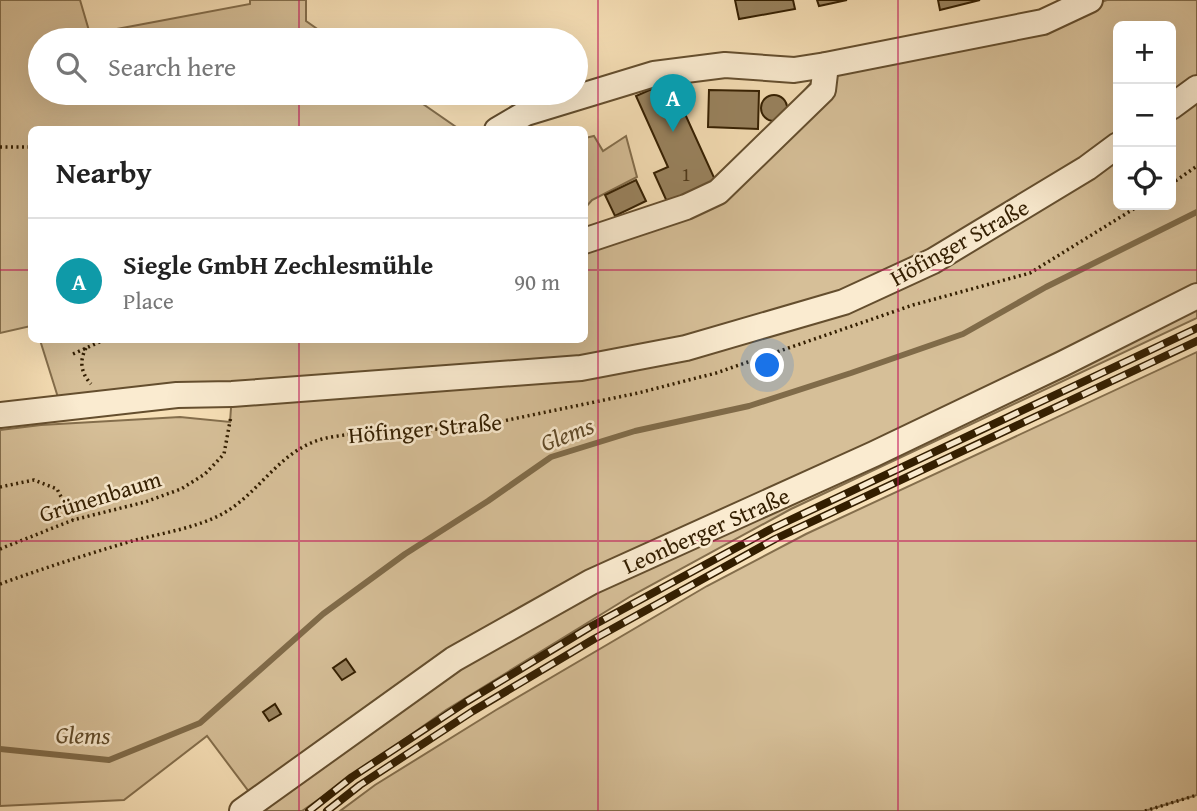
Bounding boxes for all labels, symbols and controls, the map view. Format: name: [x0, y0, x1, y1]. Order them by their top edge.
map controls: [1113, 21, 1176, 210]
button: +: [1113, 21, 1176, 84]
search box: [28, 28, 588, 105]
text: Search here: [108, 47, 236, 86]
icon: search: [52, 48, 90, 86]
pin: A: [650, 74, 696, 132]
button: −: [1113, 84, 1176, 147]
button: locate: [1113, 147, 1176, 210]
text: Nearby: [56, 150, 152, 194]
house number: 1: [681, 160, 691, 188]
street label: Höfinger Straße: [884, 190, 1034, 294]
text: Siegle GmbH Zechlesmühle: [123, 245, 433, 284]
text: A: [72, 265, 86, 298]
text: 90 m: [514, 265, 560, 298]
text: Place: [123, 284, 174, 317]
your location: [750, 348, 784, 382]
street label: Höfinger Straße: [347, 405, 503, 451]
water label: Glems: [535, 408, 599, 460]
street label: Grünenbaum: [35, 462, 165, 530]
street label: Leonberger Straße: [617, 478, 795, 582]
water label: Glems: [55, 717, 111, 753]

